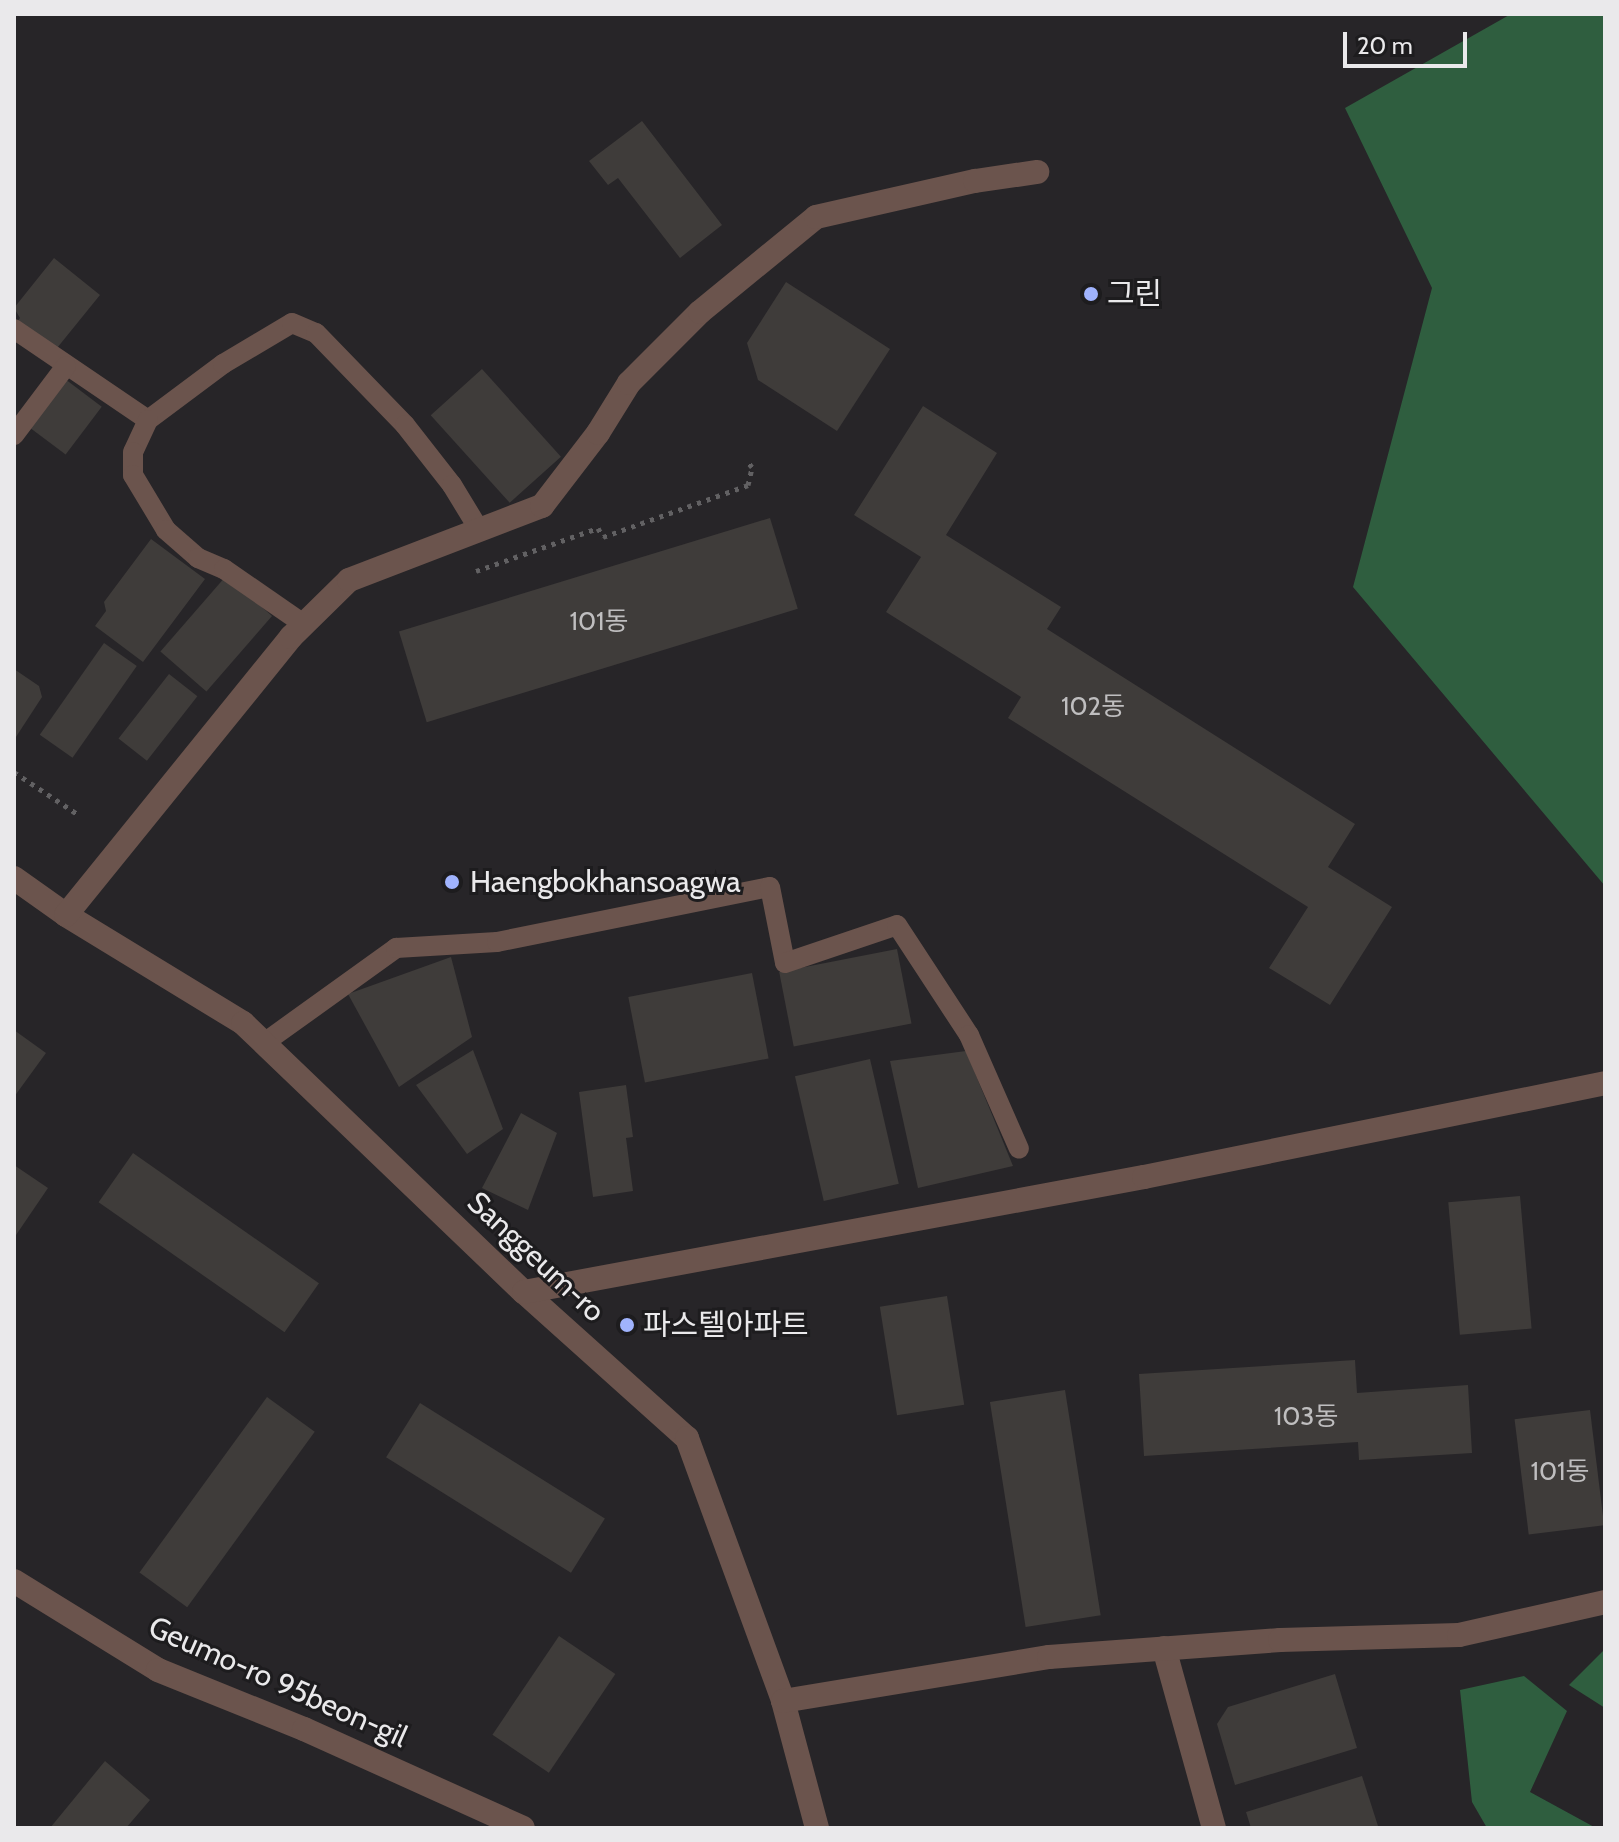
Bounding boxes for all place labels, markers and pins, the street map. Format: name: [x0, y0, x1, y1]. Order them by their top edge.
place label: 그린: [1107, 276, 1162, 312]
marker: 그린: [1082, 285, 1100, 303]
place label: Haengbokhansoagwa: [470, 864, 741, 900]
marker: Haengbokhansoagwa: [441, 871, 463, 893]
place label: 파스텔아파트: [643, 1307, 809, 1343]
marker: 파스텔아파트: [618, 1316, 636, 1334]

